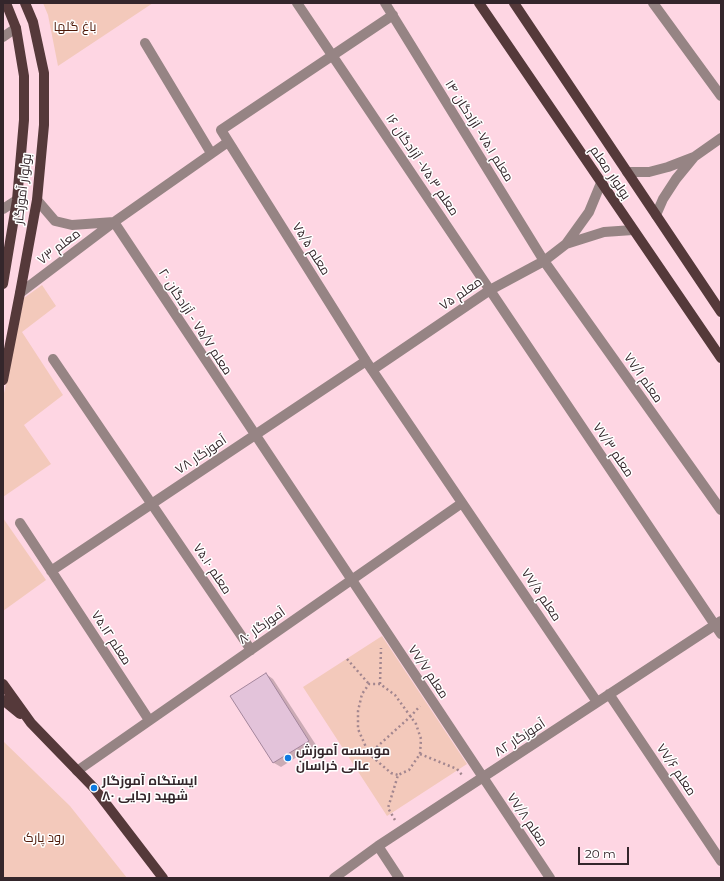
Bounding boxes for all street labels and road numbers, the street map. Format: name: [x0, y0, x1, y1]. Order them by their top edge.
street label: معلم ۷۵.۱- آزادگان ۱۴: [441, 77, 517, 185]
street label: معلم ۷۵.۳- آزادگان ۱۶: [382, 111, 462, 219]
street label: بولوار معلم: [586, 143, 634, 203]
street label: بولوار آموزگار: [11, 153, 35, 225]
street label: معلم ۷۵/۵: [289, 220, 333, 278]
street label: معلم ۷۳: [35, 226, 83, 268]
street label: معلم ۷۵/۷ - آزادگان ۲۰: [155, 266, 235, 378]
street label: معلم ۷۵: [437, 274, 485, 314]
street label: معلم ۷۷/۱: [620, 350, 666, 406]
street label: معلم ۷۷/۳: [589, 420, 637, 480]
street label: آموزگار ۷۸: [172, 432, 230, 478]
street label: معلم ۷۵.۱۰: [189, 541, 235, 597]
street label: معلم ۷۷/۵: [518, 566, 564, 624]
street label: آموزگار ۸۰: [236, 604, 288, 648]
street label: معلم ۷۵.۱۲: [88, 608, 134, 668]
street label: معلم ۷۷/۷: [404, 642, 452, 702]
street label: آموزگار ۸۲: [492, 716, 548, 760]
street label: معلم ۷۷/۶: [653, 741, 699, 799]
street label: معلم ۷۷/۸: [503, 790, 551, 850]

